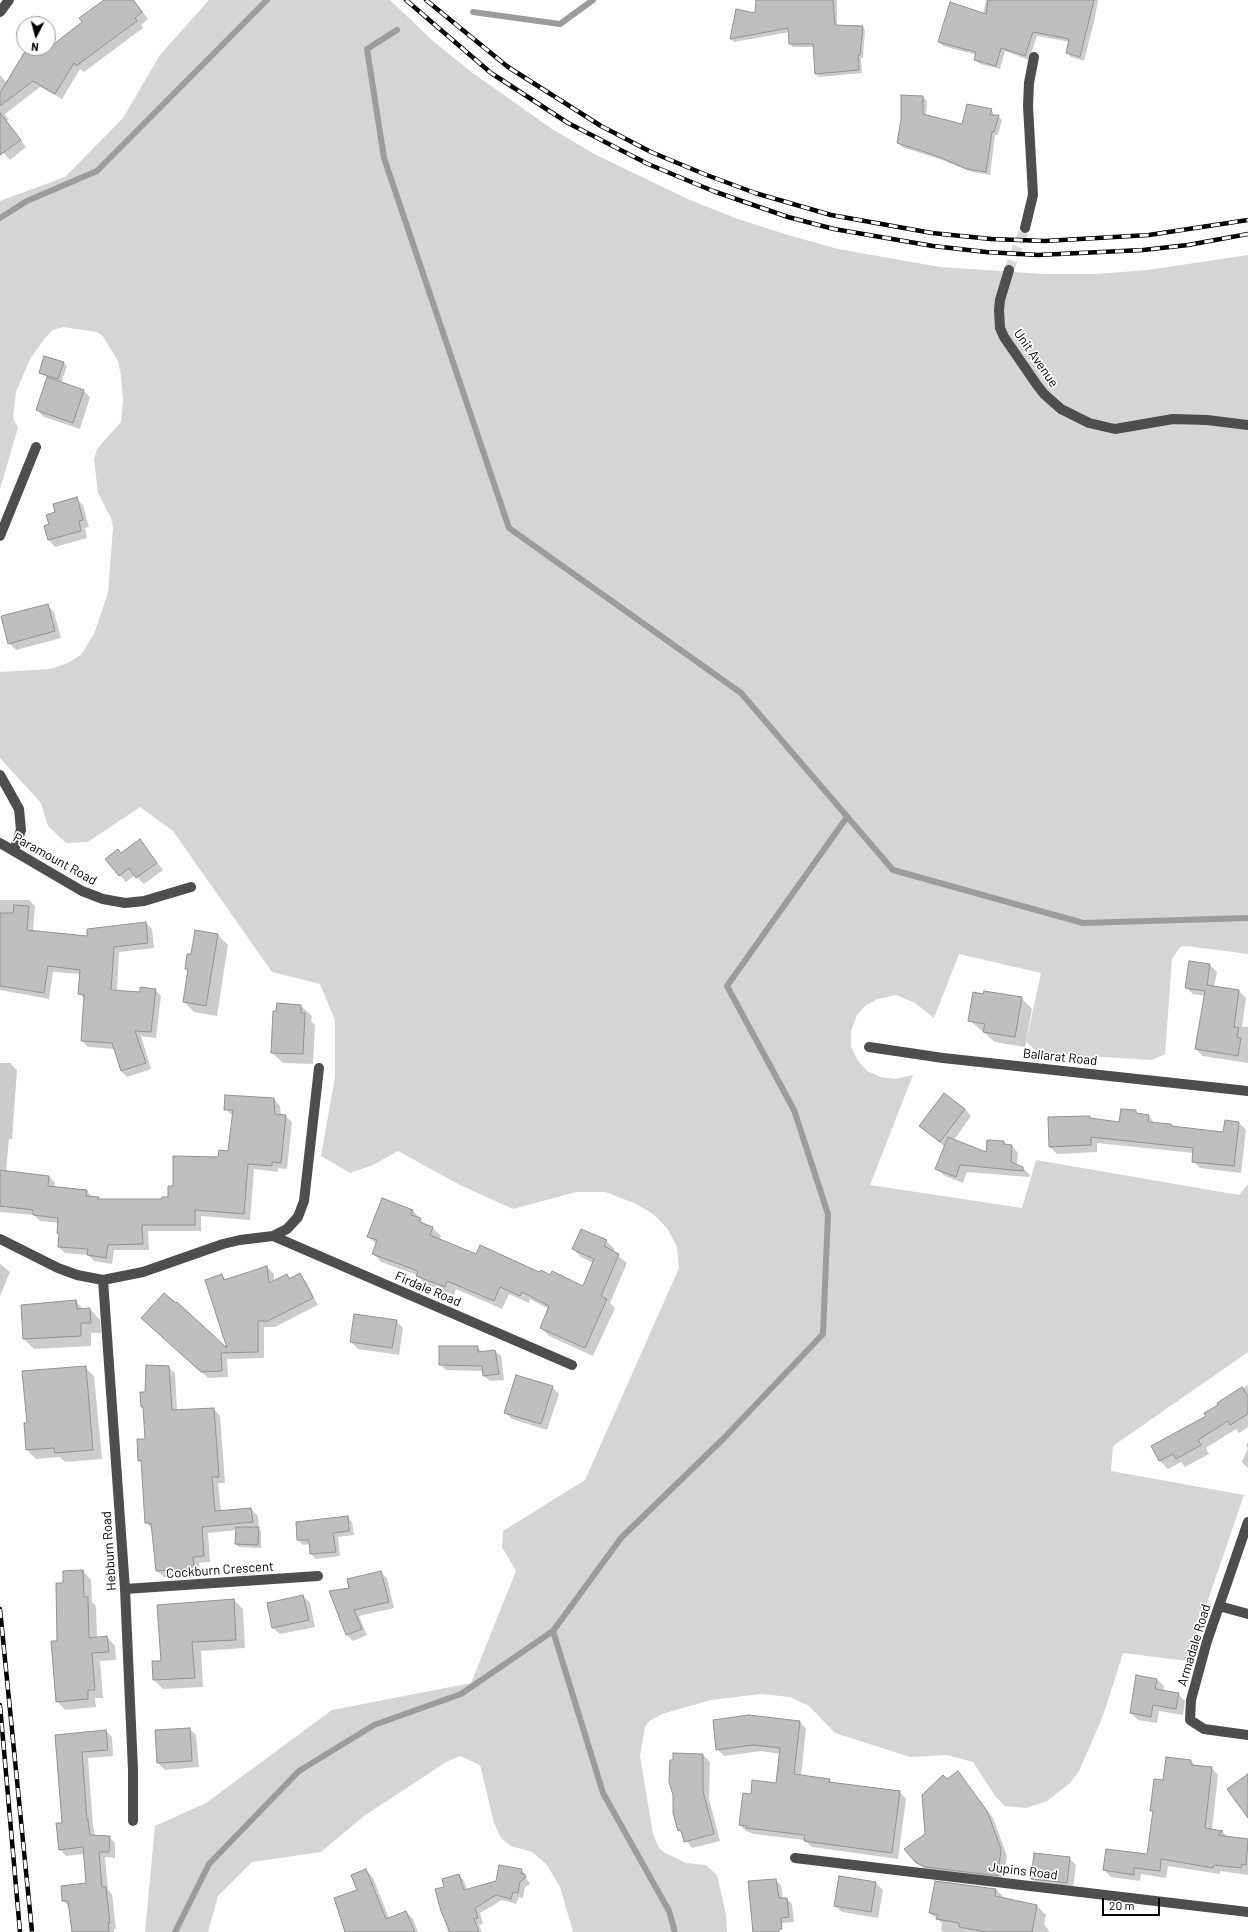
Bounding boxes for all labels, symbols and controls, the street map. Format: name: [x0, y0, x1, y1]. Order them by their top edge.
north arrow: [16, 16, 56, 56]
text: N: [30, 41, 39, 54]
street label: Unit Avenue: [1010, 326, 1062, 390]
street label: Paramount Road: [10, 830, 100, 888]
street label: Ballarat Road: [1022, 1045, 1098, 1069]
street label: Firdale Road: [393, 1268, 463, 1310]
street label: Hebburn Road: [98, 1511, 120, 1591]
street label: Cockburn Crescent: [166, 1558, 274, 1582]
street label: Armadale Road: [1174, 1602, 1214, 1688]
street label: Jupins Road: [988, 1859, 1058, 1883]
scale bar: [1104, 1890, 1162, 1916]
text: 20 m: [1109, 1898, 1135, 1912]

